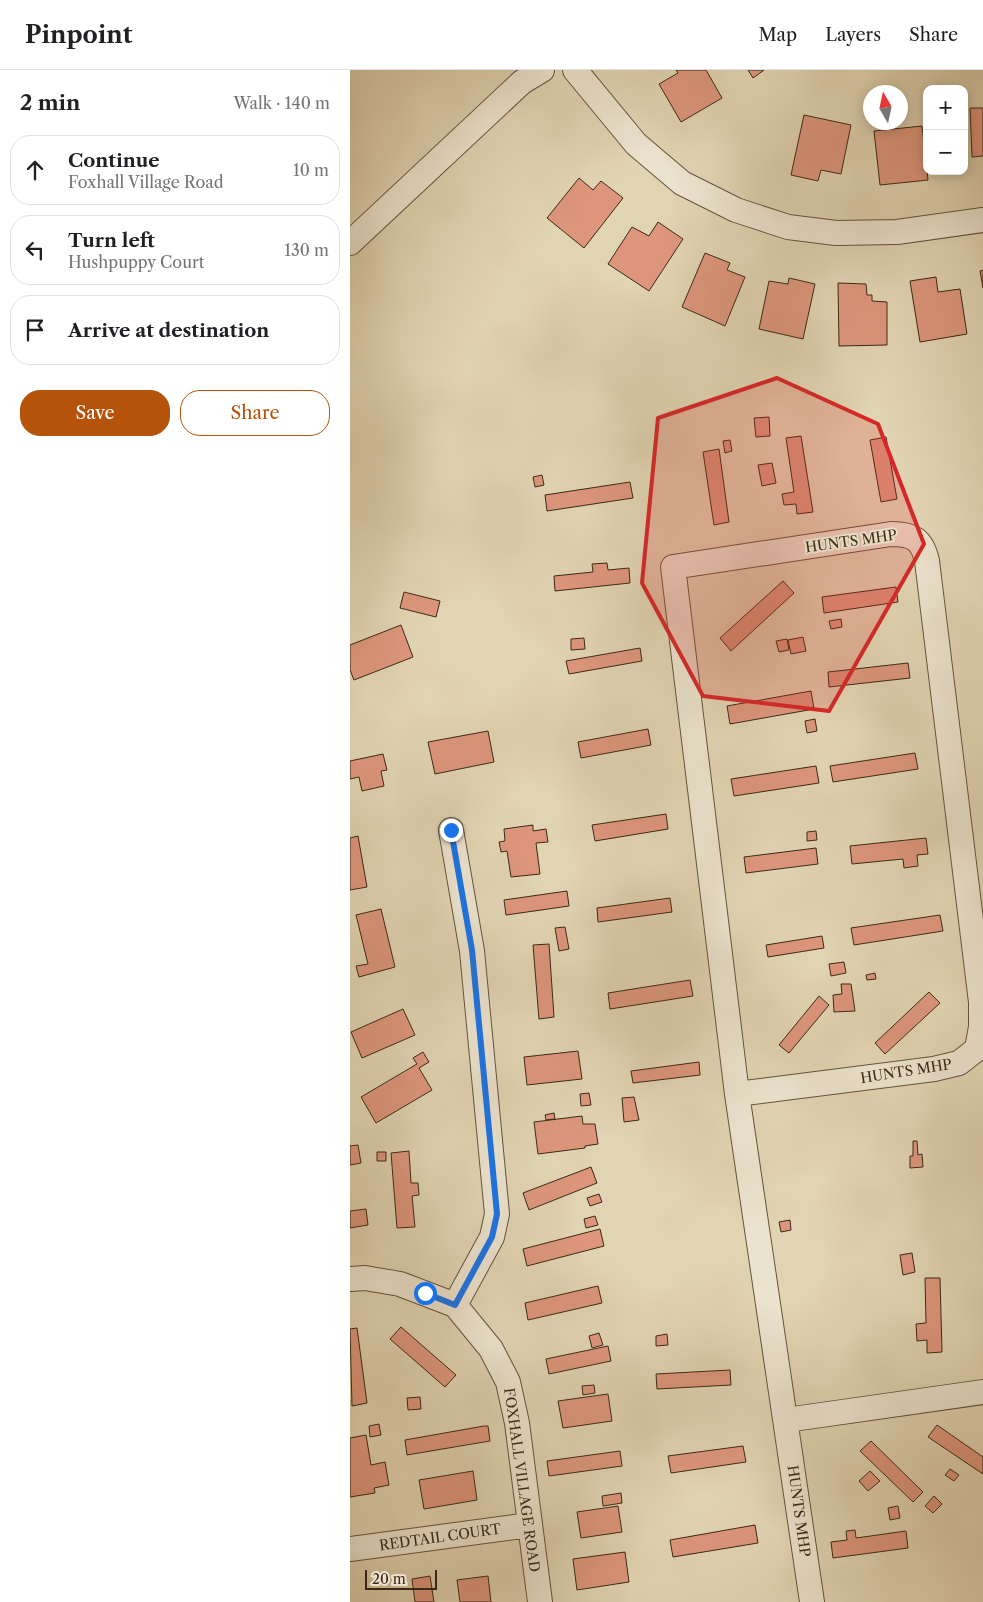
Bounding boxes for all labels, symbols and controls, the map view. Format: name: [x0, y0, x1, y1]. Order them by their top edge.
text: Pinpoint: [25, 20, 132, 49]
text: Map: [759, 24, 797, 46]
text: Layers: [825, 24, 881, 46]
text: Share: [909, 24, 958, 46]
north arrow: [863, 85, 908, 130]
map controls: [923, 85, 968, 175]
button: +: [923, 85, 968, 130]
text: 2 min: [20, 90, 80, 115]
text: Walk · 140 m: [233, 93, 330, 113]
button: −: [923, 130, 968, 175]
text: Continue: [68, 149, 160, 172]
icon: ahead: [21, 156, 49, 184]
text: 10 m: [293, 160, 329, 180]
text: Foxhall Village Road: [68, 172, 224, 192]
text: Turn left: [68, 229, 155, 252]
icon: left: [21, 236, 49, 264]
text: 130 m: [284, 240, 329, 260]
text: Hushpuppy Court: [68, 252, 204, 272]
icon: arrive: [21, 316, 49, 344]
text: Arrive at destination: [68, 319, 269, 342]
button: Save: [20, 390, 170, 436]
button: Share: [180, 390, 330, 436]
street label: HUNTS MHP: [804, 526, 898, 556]
route end: [440, 819, 463, 842]
street label: HUNTS MHP: [859, 1055, 953, 1087]
route start: [414, 1282, 437, 1305]
street label: FOXHALL VILLAGE ROAD: [500, 1387, 544, 1573]
street label: HUNTS MHP: [784, 1464, 814, 1558]
street label: REDTAIL COURT: [378, 1519, 502, 1554]
scale bar: [365, 1567, 438, 1590]
text: 20 m: [372, 1570, 406, 1588]

